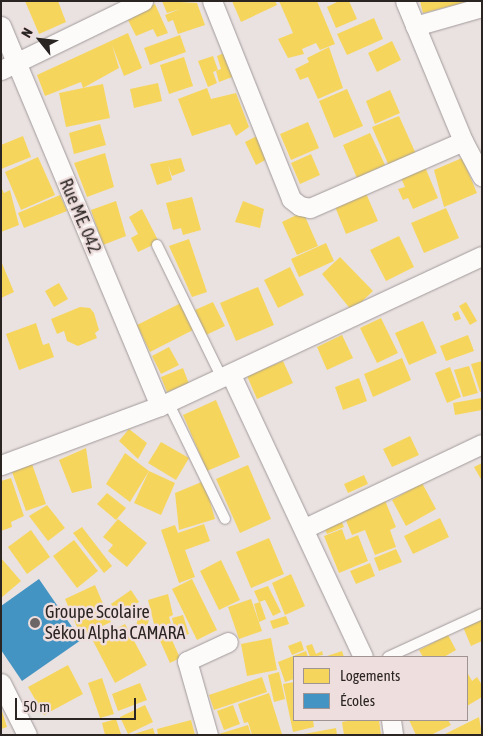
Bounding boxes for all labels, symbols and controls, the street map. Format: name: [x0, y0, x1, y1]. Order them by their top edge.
north arrow: [15, 15, 65, 65]
text: N: [18, 25, 36, 40]
street label: Rue ME. 042: [55, 175, 105, 257]
place label: Groupe Scolaire Sékou Alpha CAMARA: [45, 602, 185, 644]
marker: Groupe Scolaire Sékou Alpha CAMARA: [29, 617, 41, 629]
legend: [293, 656, 468, 721]
text: Logements: [340, 667, 400, 684]
scale bar: [18, 688, 139, 720]
text: Écoles: [340, 692, 375, 709]
text: 50 m: [23, 698, 50, 715]

